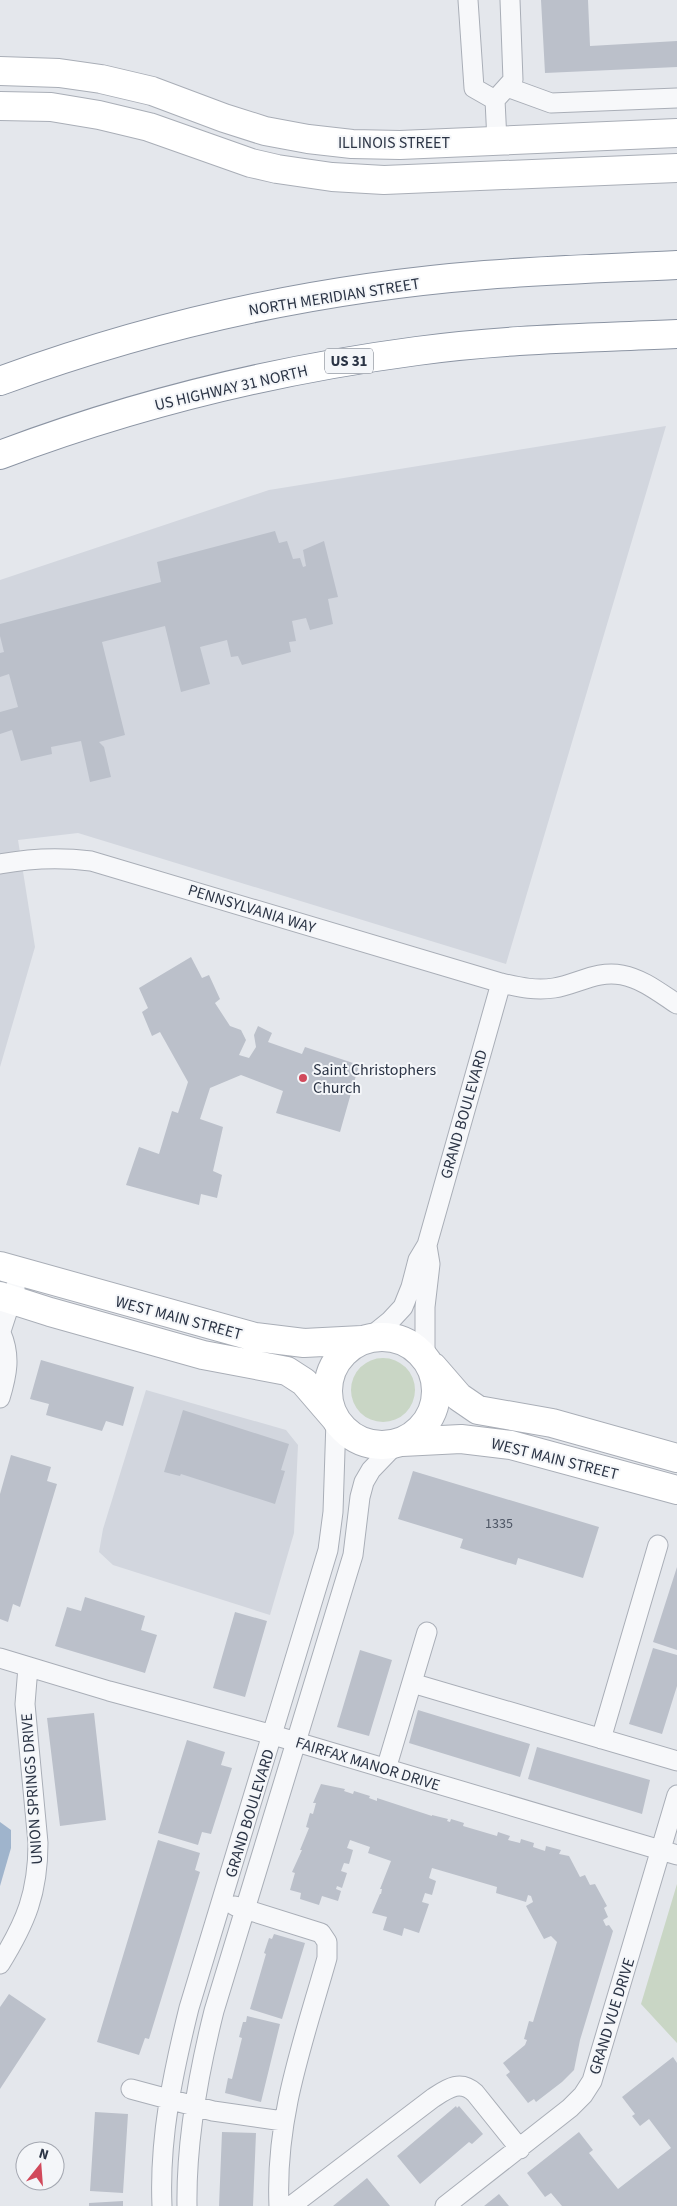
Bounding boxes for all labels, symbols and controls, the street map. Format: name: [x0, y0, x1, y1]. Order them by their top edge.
street label: ILLINOIS STREET: [338, 132, 451, 154]
street label: NORTH MERIDIAN STREET: [247, 273, 422, 321]
road number: US 31: [325, 348, 373, 374]
street label: US HIGHWAY 31 NORTH: [152, 360, 310, 416]
street label: PENNSYLVANIA WAY: [185, 879, 319, 939]
street label: GRAND BOULEVARD: [435, 1047, 493, 1181]
place label: Saint Christophers Church: [313, 1059, 436, 1099]
marker: Saint Christophers Church: [297, 1072, 309, 1084]
street label: WEST MAIN STREET: [113, 1290, 245, 1346]
street label: WEST MAIN STREET: [489, 1433, 621, 1486]
house number: 1335: [485, 1514, 513, 1534]
street label: UNION SPRINGS DRIVE: [16, 1712, 48, 1865]
street label: FAIRFAX MANOR DRIVE: [293, 1731, 443, 1796]
street label: GRAND BOULEVARD: [220, 1746, 280, 1880]
street label: GRAND VUE DRIVE: [584, 1955, 640, 2077]
north arrow: [15, 2141, 65, 2191]
text: N: [36, 2144, 51, 2165]

